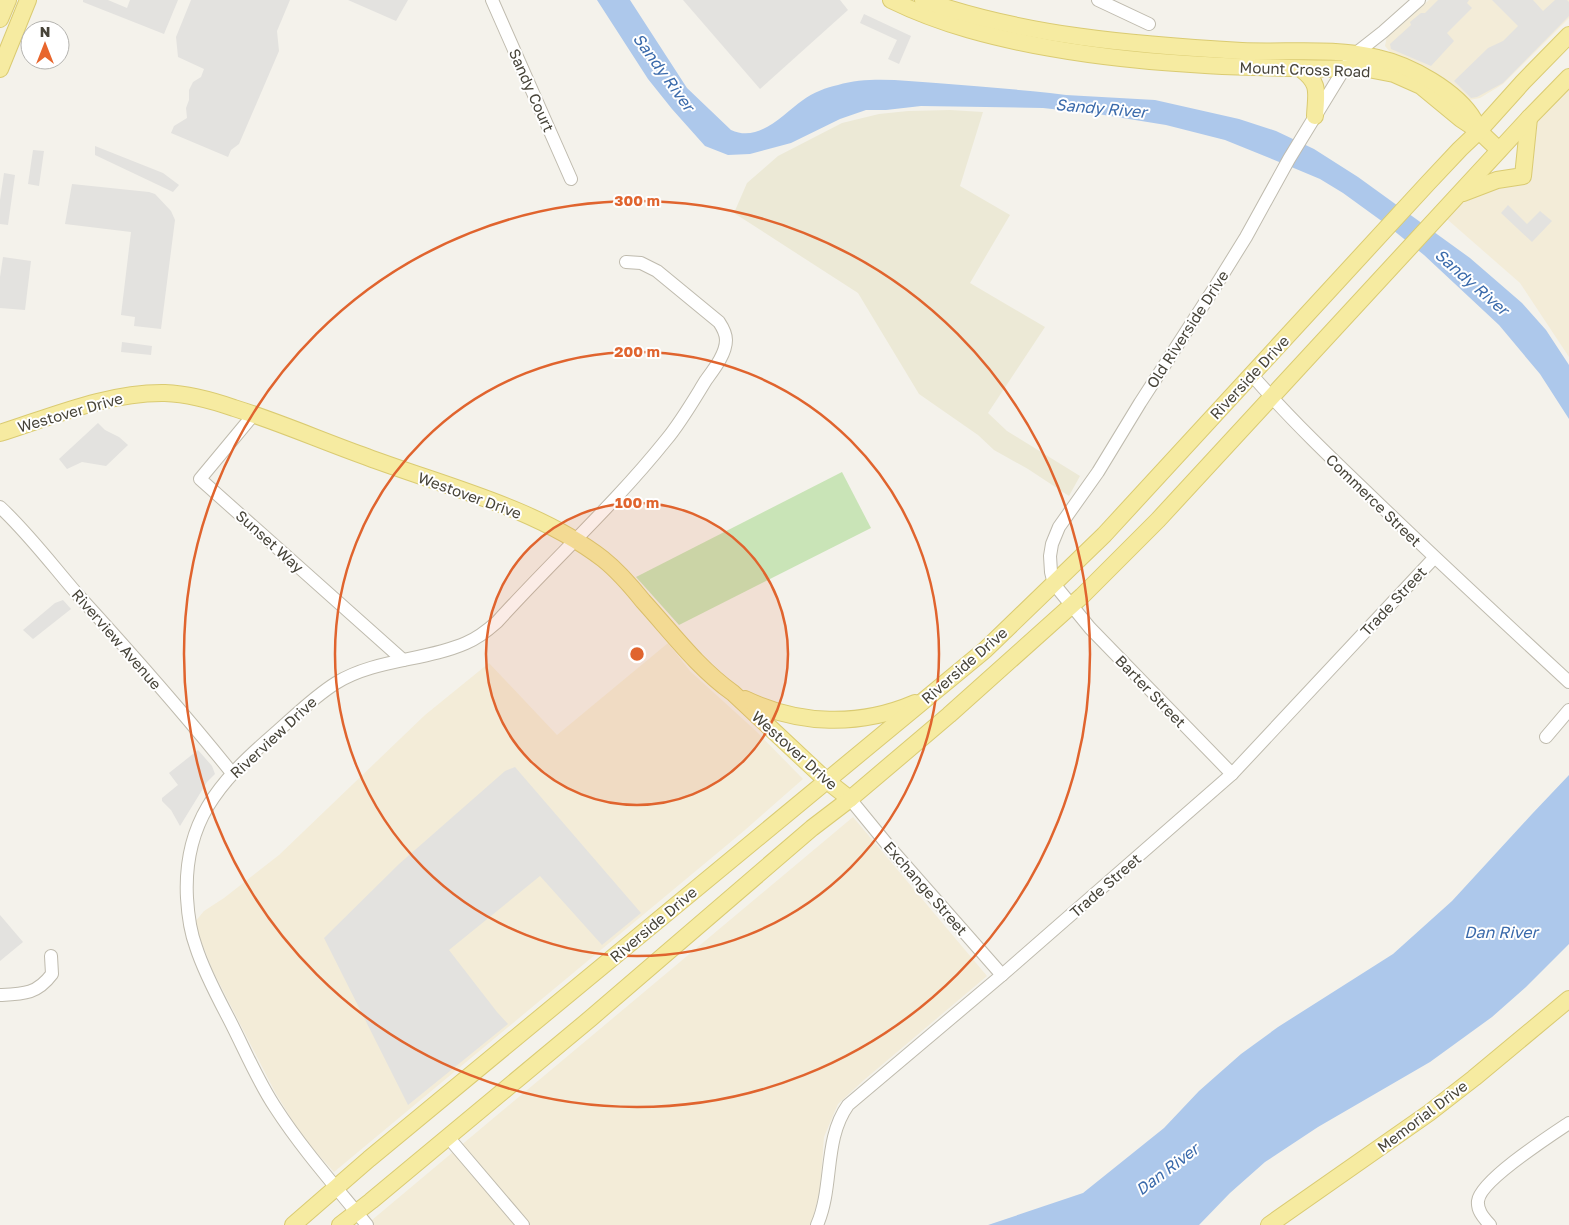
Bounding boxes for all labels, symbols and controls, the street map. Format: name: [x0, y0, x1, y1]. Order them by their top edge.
north arrow: [20, 20, 70, 70]
text: N: [40, 23, 50, 40]
water label: Sandy River: [629, 29, 701, 117]
street label: Sandy Court: [506, 46, 558, 134]
street label: Mount Cross Road: [1239, 58, 1371, 80]
water label: Sandy River: [1055, 94, 1150, 122]
text: 300 m: [614, 191, 660, 209]
water label: Sandy River: [1431, 245, 1515, 321]
street label: Old Riverside Drive: [1142, 267, 1232, 391]
street label: Riverside Drive: [1206, 331, 1293, 423]
text: 200 m: [614, 342, 660, 360]
street label: Westover Drive: [15, 388, 125, 436]
street label: Commerce Street: [1323, 450, 1425, 550]
street label: Westover Drive: [416, 468, 524, 522]
text: 100 m: [615, 493, 659, 511]
street label: Sunset Way: [233, 506, 308, 576]
street label: Trade Street: [1356, 563, 1430, 639]
street label: Riverview Avenue: [68, 585, 166, 693]
street label: Riverside Drive: [917, 623, 1011, 707]
centre of rings: [628, 645, 646, 663]
street label: Barter Street: [1112, 651, 1190, 731]
street label: Riverview Drive: [226, 692, 320, 782]
street label: Westover Drive: [749, 707, 842, 793]
street label: Exchange Street: [880, 837, 972, 939]
street label: Trade Street: [1066, 849, 1144, 921]
street label: Riverside Drive: [606, 882, 700, 966]
water label: Dan River: [1464, 922, 1540, 942]
street label: Memorial Drive: [1373, 1076, 1471, 1156]
water label: Dan River: [1132, 1137, 1205, 1199]

